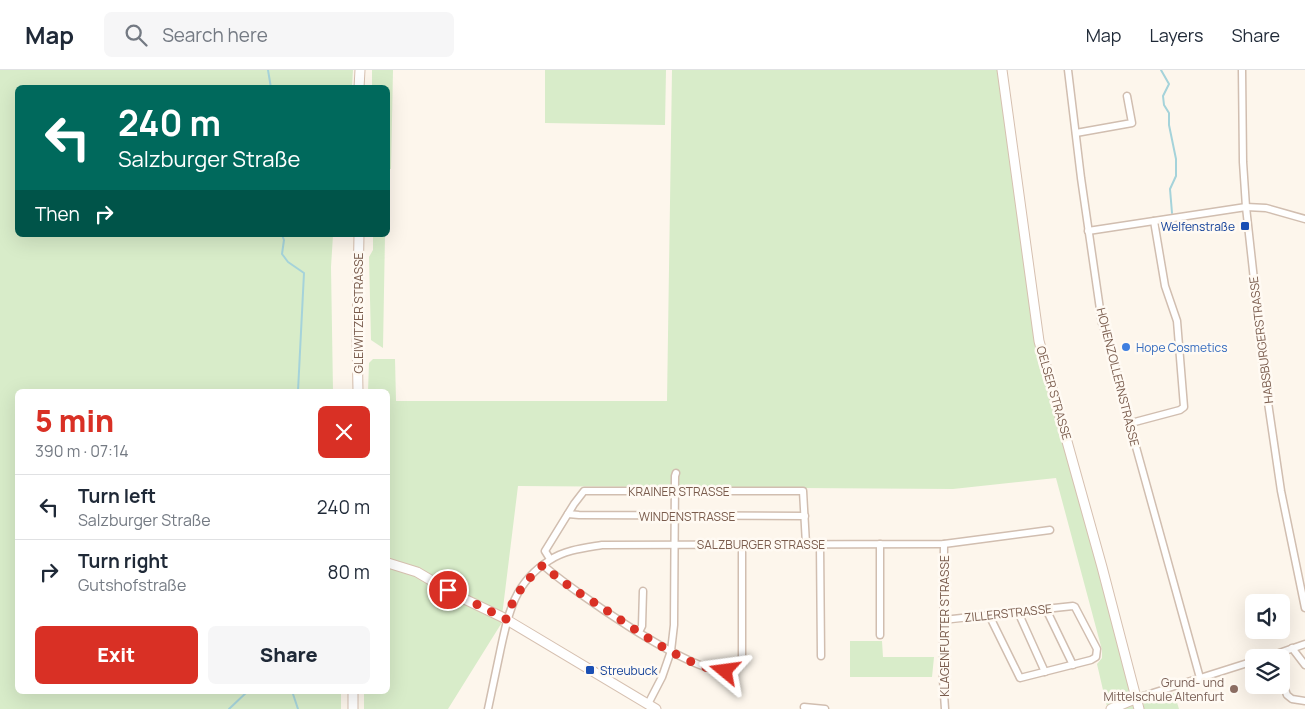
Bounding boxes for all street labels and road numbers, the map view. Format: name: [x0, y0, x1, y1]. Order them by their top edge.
street label: GLEIWITZER STRASSE: [350, 252, 367, 373]
street label: HABSBURGERSTRASSE: [1245, 275, 1277, 405]
street label: HOHENZOLLERNSTRASSE: [1093, 306, 1144, 448]
street label: OELSER STRASSE: [1032, 344, 1076, 442]
street label: KRAINER STRASSE: [628, 483, 730, 500]
street label: WINDENSTRASSE: [639, 508, 735, 525]
street label: SALZBURGER STRASSE: [697, 536, 825, 553]
street label: KLAGENFURTER STRASSE: [936, 555, 953, 697]
street label: ZILLERSTRASSE: [963, 600, 1053, 626]

